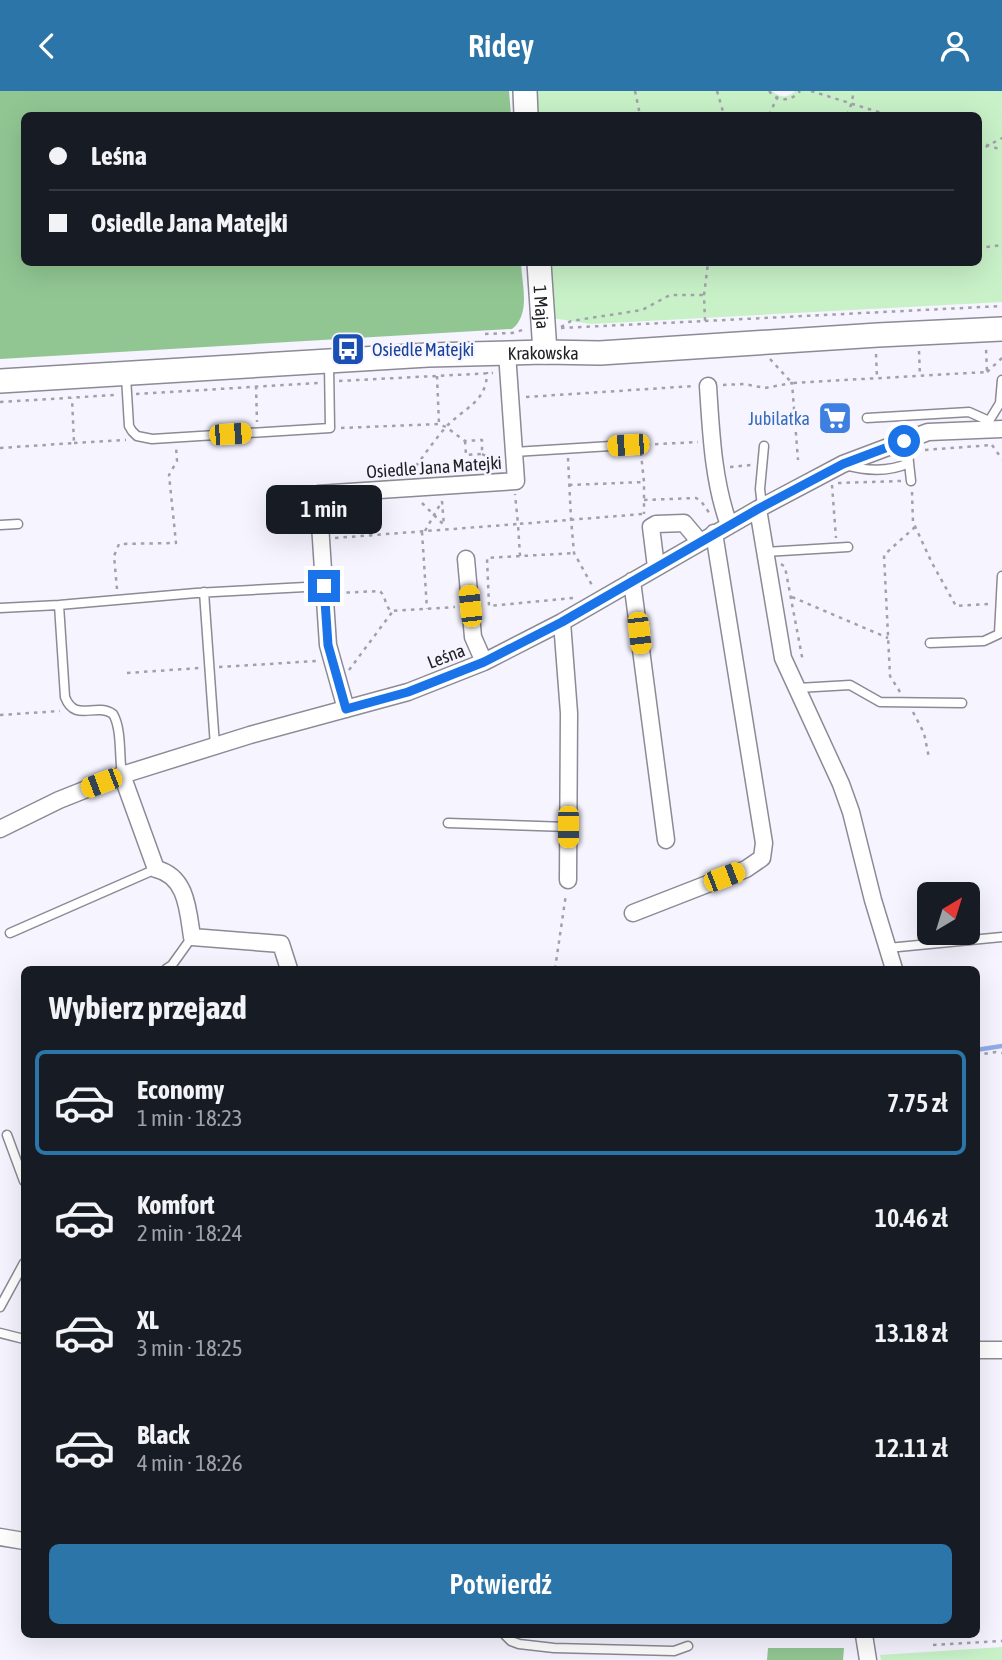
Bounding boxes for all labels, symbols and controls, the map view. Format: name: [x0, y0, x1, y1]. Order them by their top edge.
icon: back: [28, 27, 66, 65]
text: Ridey: [468, 27, 534, 64]
icon: person: [936, 27, 974, 65]
text: Leśna: [91, 141, 147, 171]
text: Osiedle Jana Matejki: [91, 208, 288, 238]
street label: 1 Maja: [530, 284, 554, 330]
bus stop icon: Osiedle Matejki: [329, 330, 367, 368]
place label: Osiedle Matejki: [372, 339, 474, 360]
street label: Krakowska: [507, 341, 579, 363]
supermarket icon: Jubilatka: [816, 399, 854, 437]
place label: Jubilatka: [748, 408, 810, 429]
car: [209, 422, 252, 446]
route start: [888, 425, 920, 457]
car: [607, 433, 650, 457]
street label: Osiedle Jana Matejki: [366, 452, 502, 482]
callout: 1 min: [266, 484, 382, 533]
text: 1 min: [301, 496, 347, 522]
route end: [308, 570, 340, 602]
car: [458, 584, 483, 628]
car: [627, 611, 652, 655]
street label: Leśna: [424, 639, 468, 673]
car: [78, 766, 125, 800]
car: [558, 806, 579, 848]
car: [701, 860, 748, 894]
north arrow: [917, 882, 980, 945]
map controls: [917, 882, 980, 945]
text: Wybierz przejazd: [49, 989, 247, 1026]
icon: car: [53, 1071, 116, 1134]
text: Economy: [137, 1075, 224, 1105]
text: 7.75 zł: [887, 1088, 948, 1118]
text: 1 min · 18:23: [137, 1105, 243, 1131]
icon: car: [53, 1186, 116, 1249]
text: Komfort: [137, 1190, 214, 1220]
text: 10.46 zł: [875, 1203, 948, 1233]
text: 2 min · 18:24: [137, 1220, 243, 1246]
icon: car: [53, 1301, 116, 1364]
text: XL: [137, 1305, 159, 1335]
text: 13.18 zł: [875, 1318, 948, 1348]
text: 3 min · 18:25: [137, 1335, 243, 1361]
icon: car: [53, 1416, 116, 1479]
text: Black: [137, 1420, 189, 1450]
text: 12.11 zł: [875, 1433, 948, 1463]
text: 4 min · 18:26: [137, 1450, 243, 1476]
button: Potwierdź: [49, 1544, 952, 1624]

